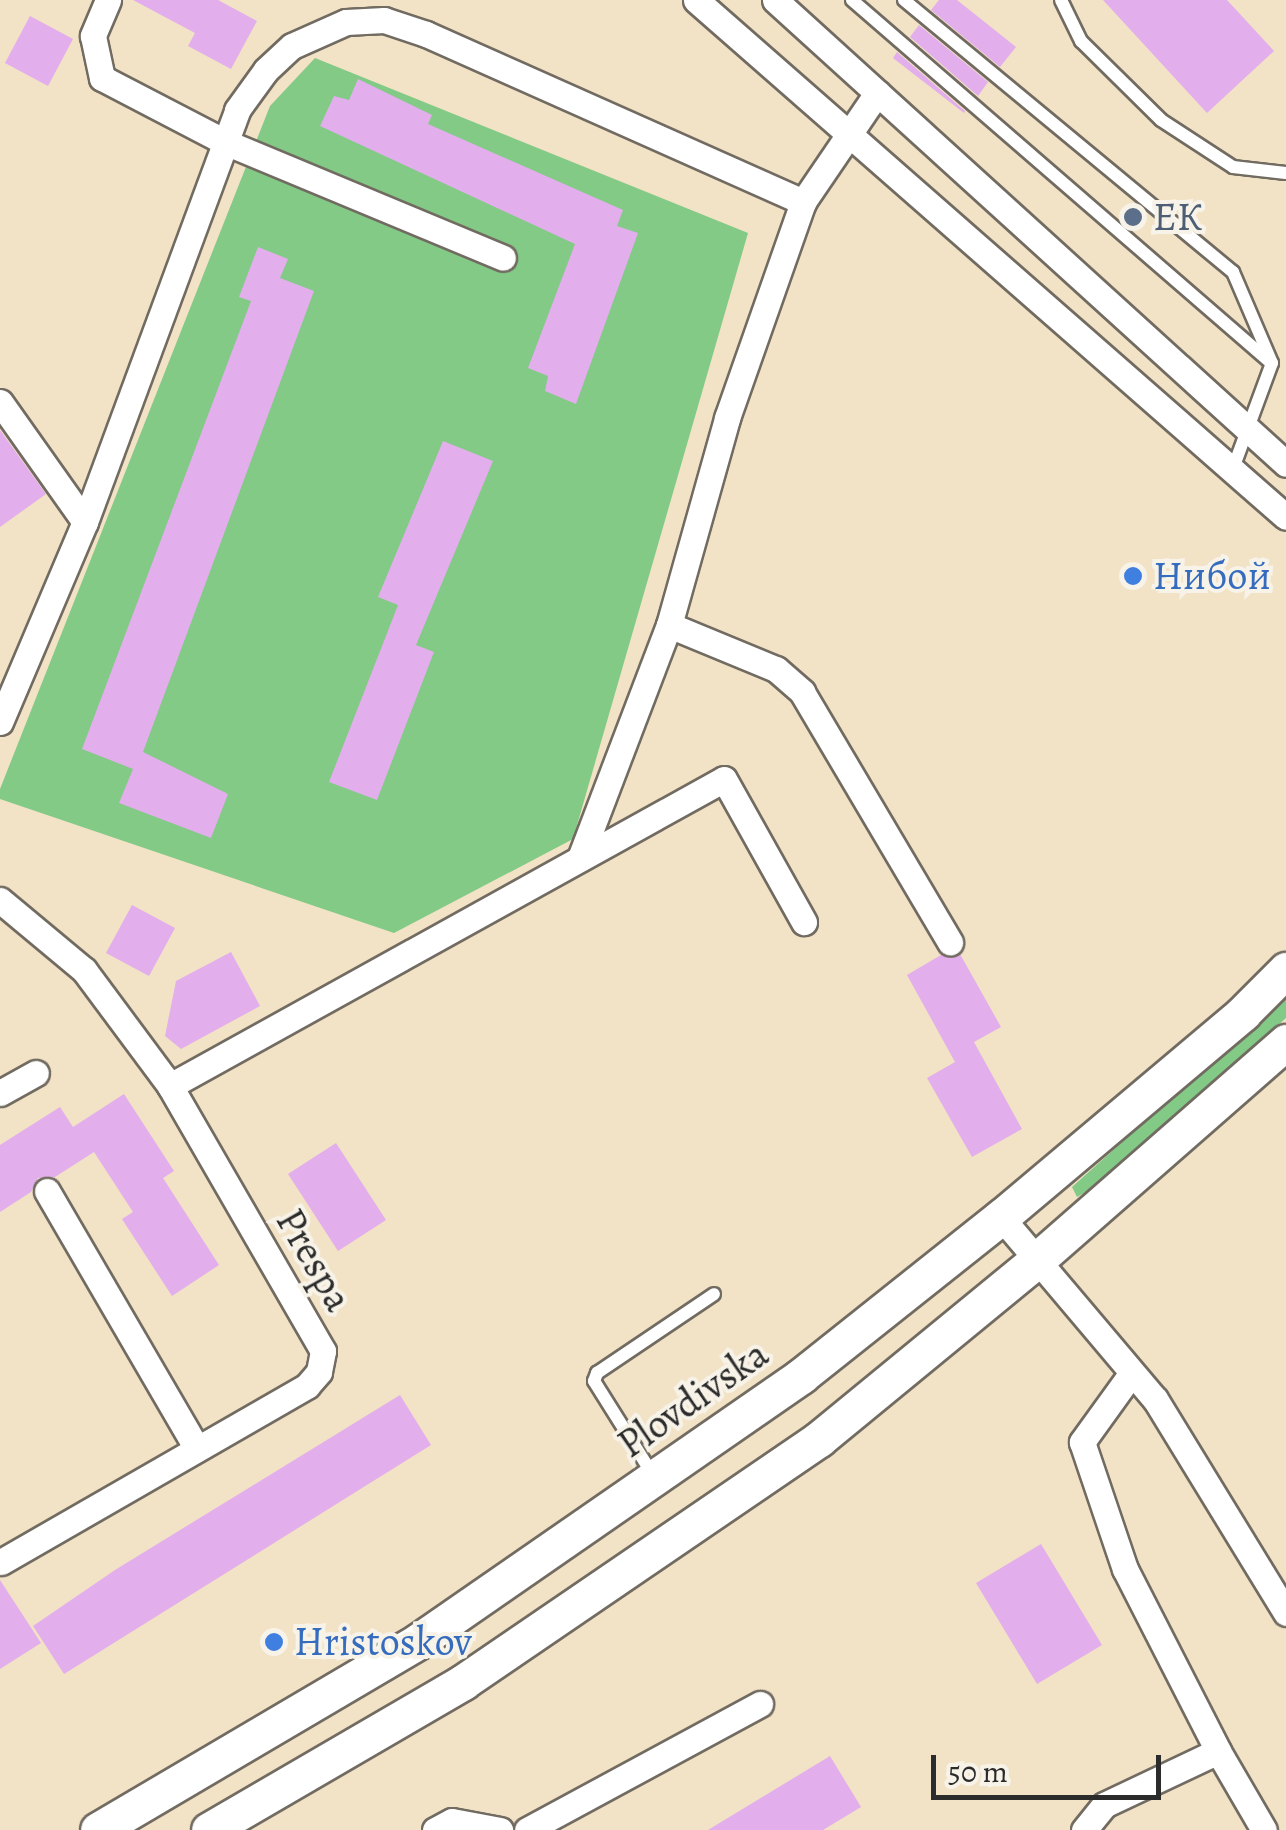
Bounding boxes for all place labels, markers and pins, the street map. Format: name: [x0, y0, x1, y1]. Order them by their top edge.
place label: ЕК: [1153, 193, 1202, 241]
marker: ЕК: [1122, 206, 1144, 228]
place label: Нибой: [1153, 552, 1271, 600]
marker: Нибой: [1122, 565, 1144, 587]
place label: Hristoskov: [294, 1618, 472, 1666]
marker: Hristoskov: [263, 1631, 285, 1653]

